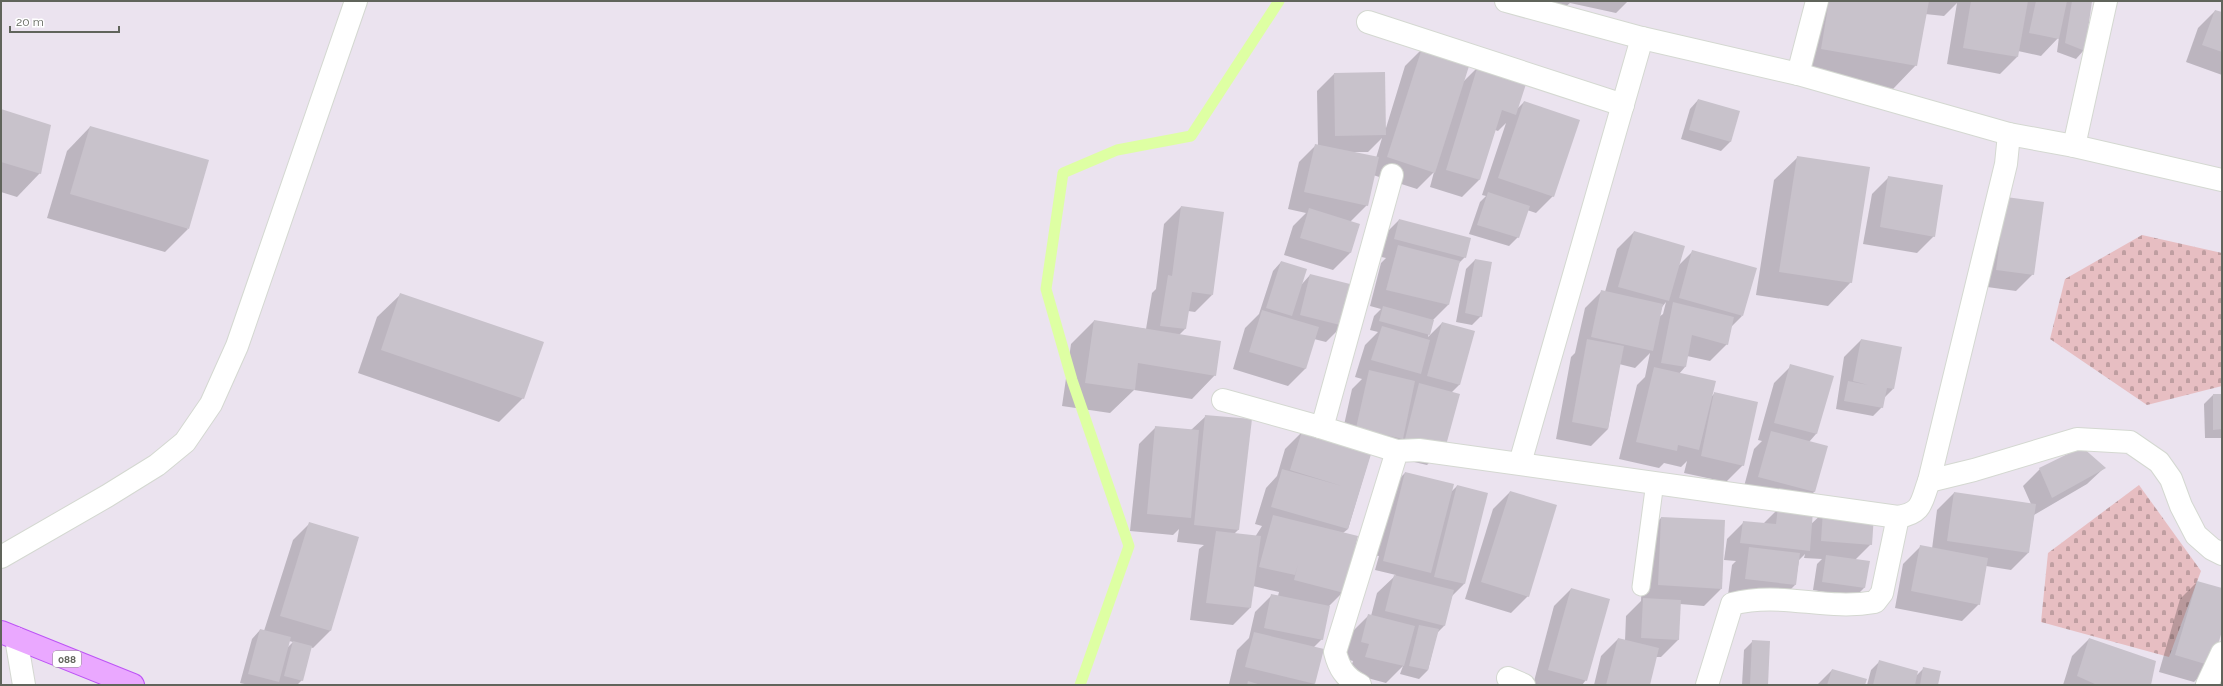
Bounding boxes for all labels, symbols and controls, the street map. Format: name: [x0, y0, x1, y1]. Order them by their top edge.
scale bar: [10, 8, 119, 34]
text: 20 m: [16, 15, 44, 29]
road number: 088: [53, 651, 81, 667]

